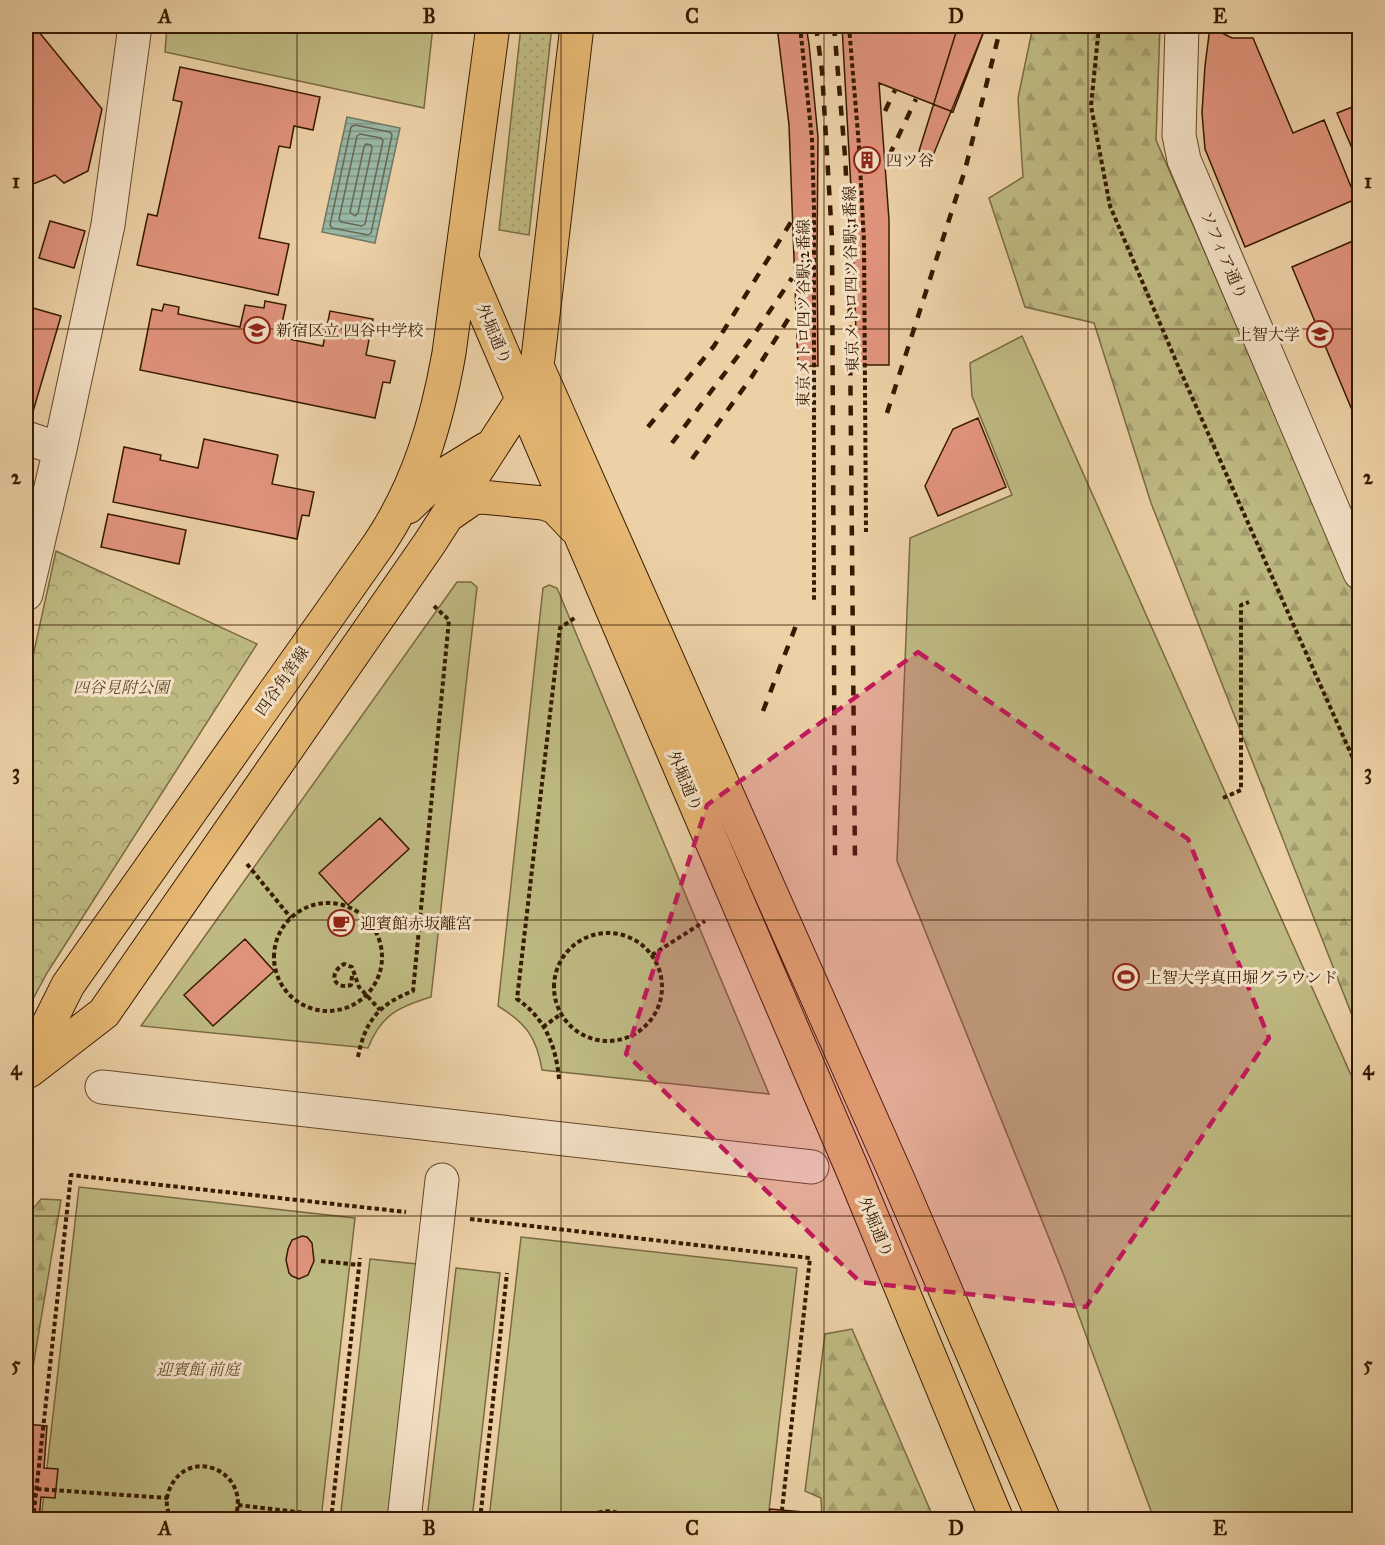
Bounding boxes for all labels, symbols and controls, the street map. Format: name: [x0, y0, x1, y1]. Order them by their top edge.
text: A: [156, 4, 172, 28]
text: B: [422, 4, 436, 28]
text: C: [685, 4, 699, 28]
text: D: [948, 4, 964, 28]
text: E: [1213, 4, 1228, 28]
building icon: 四ツ谷: [852, 145, 882, 175]
place label: 四ツ谷: [886, 151, 934, 170]
text: 1: [12, 169, 20, 193]
text: 1: [1364, 169, 1372, 193]
street label: 東京メトロ四ツ谷駅;1番線: [840, 185, 862, 373]
street label: ソフィア通り: [1197, 208, 1251, 302]
street label: 東京メトロ四ツ谷駅;2番線: [794, 219, 813, 407]
street label: 外堀通り: [473, 301, 515, 367]
school or university icon: 新宿区立 四谷中学校: [242, 315, 272, 345]
school or university icon: 上智大学: [1305, 319, 1335, 349]
place label: 新宿区立 四谷中学校: [276, 321, 423, 340]
place label: 上智大学: [1236, 325, 1300, 344]
text: 2: [11, 465, 22, 489]
text: 2: [1363, 465, 1374, 489]
street label: 四谷角筈線: [251, 643, 313, 719]
park label: 四谷見附公園: [73, 678, 172, 697]
street label: 外堀通り: [664, 748, 706, 814]
text: 3: [12, 760, 20, 785]
text: 3: [1364, 760, 1372, 785]
cafe icon: 迎賓館赤坂離宮: [326, 908, 356, 938]
place label: 迎賓館赤坂離宮: [360, 914, 472, 933]
sports icon: 上智大学真田堀グラウンド: [1111, 962, 1141, 992]
place label: 上智大学真田堀グラウンド: [1146, 968, 1338, 987]
text: 4: [10, 1056, 22, 1081]
text: 4: [1362, 1056, 1374, 1081]
street label: 外堀通り: [855, 1194, 897, 1260]
text: 5: [11, 1352, 21, 1376]
text: 5: [1363, 1352, 1373, 1376]
park label: 迎賓館 前庭: [156, 1360, 243, 1379]
text: A: [156, 1516, 172, 1540]
text: B: [422, 1516, 436, 1540]
text: C: [685, 1516, 699, 1540]
text: D: [948, 1516, 964, 1540]
text: E: [1213, 1516, 1228, 1540]

